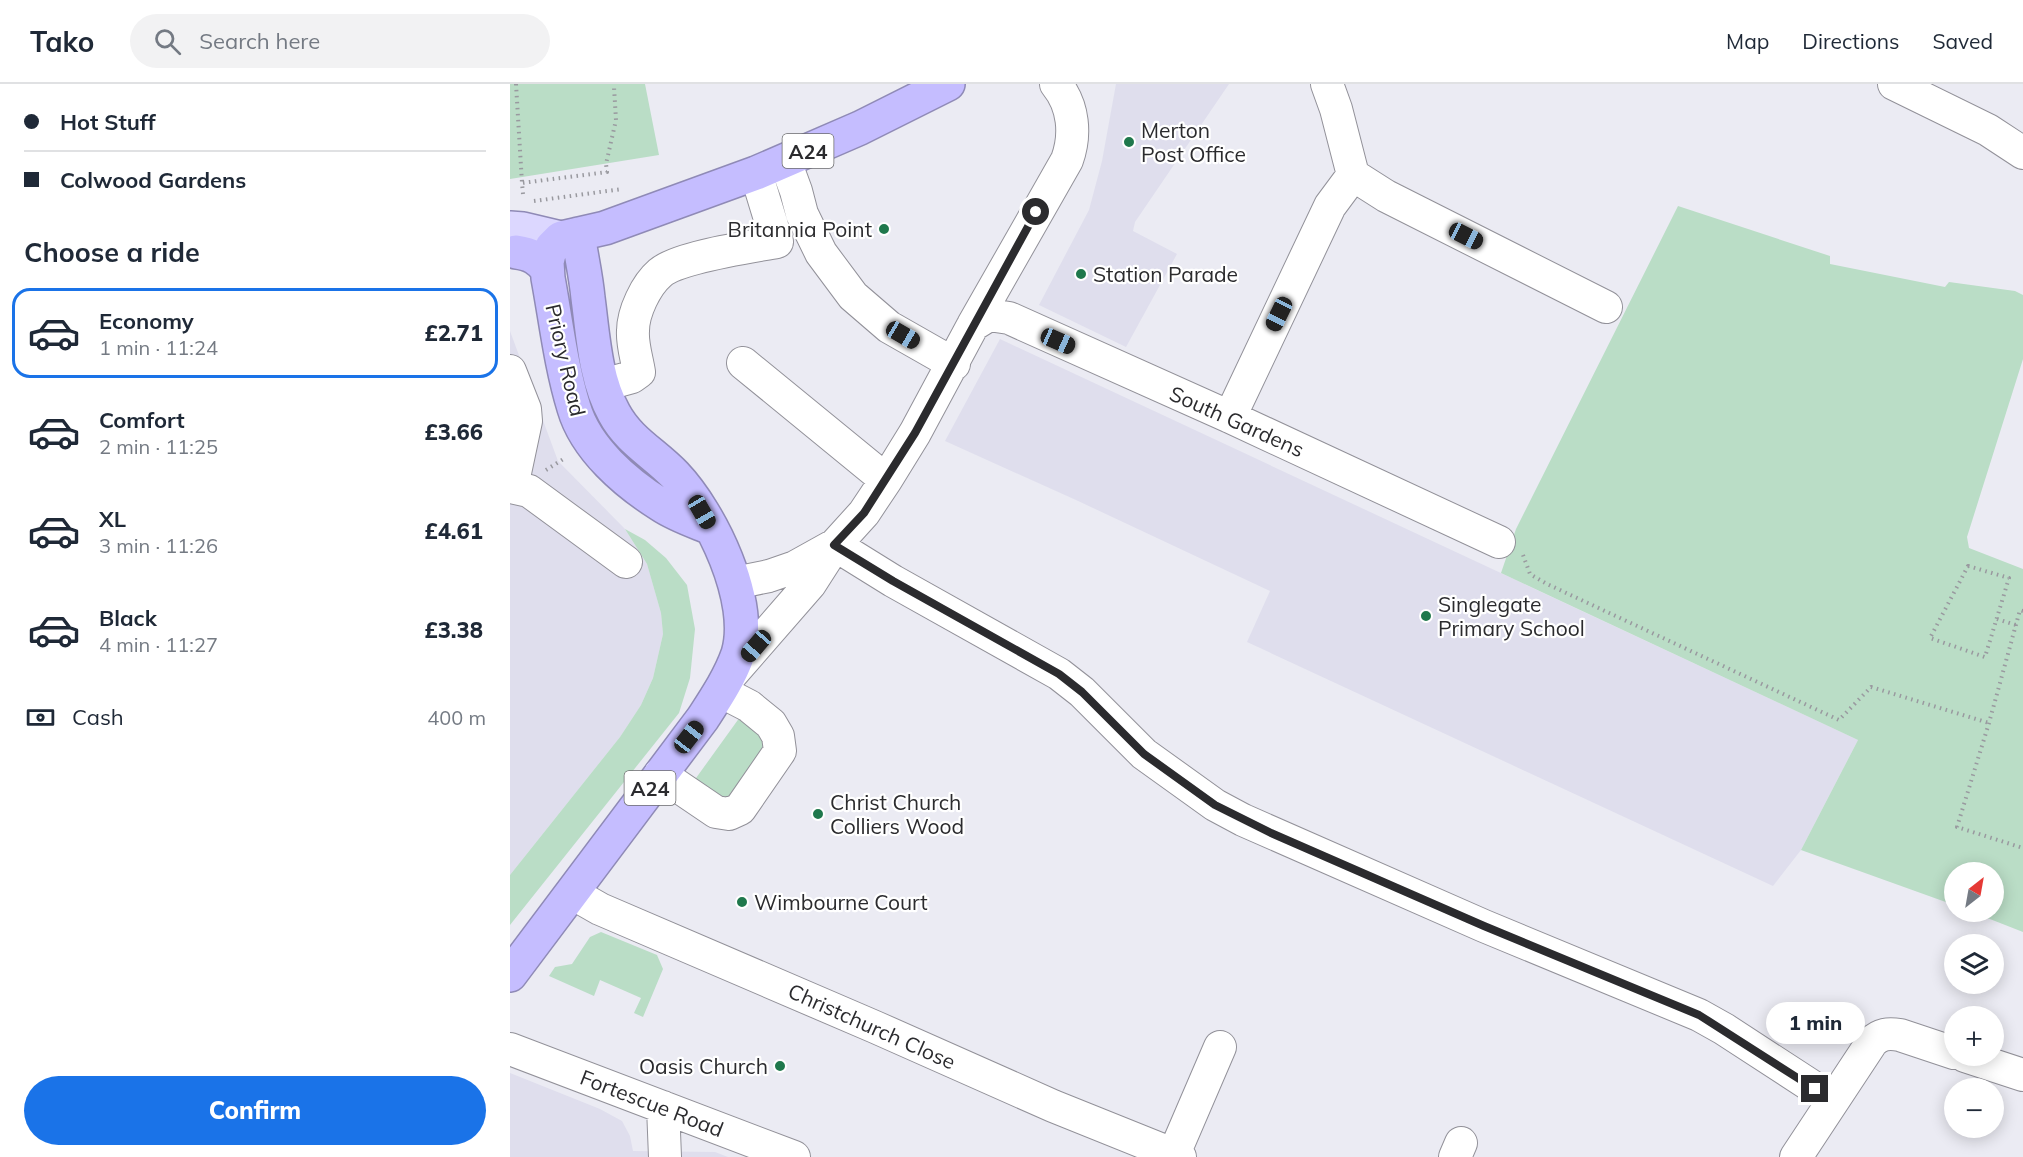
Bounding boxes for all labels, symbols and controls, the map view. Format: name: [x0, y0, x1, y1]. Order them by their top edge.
search box: [130, 14, 550, 68]
text: Tako: [30, 24, 94, 59]
icon: search: [151, 25, 184, 58]
text: Search here: [199, 27, 320, 55]
text: Map: [1726, 28, 1769, 54]
text: Directions: [1802, 28, 1899, 54]
text: Saved: [1932, 28, 1993, 54]
text: Hot Stuff: [60, 108, 156, 136]
place label: Merton Post Office: [1141, 117, 1246, 167]
road number: A24: [782, 134, 834, 168]
marker: Merton Post Office: [1122, 135, 1136, 149]
text: Colwood Gardens: [60, 166, 246, 194]
route start: [1022, 198, 1049, 225]
place label: Britannia Point: [728, 216, 872, 242]
car: [1446, 220, 1486, 252]
marker: Britannia Point: [877, 222, 891, 236]
text: Choose a ride: [24, 235, 200, 269]
place label: Station Parade: [1093, 261, 1238, 287]
marker: Station Parade: [1074, 267, 1088, 281]
car: [1263, 294, 1295, 334]
street label: Priory Road: [540, 301, 592, 419]
icon: car: [27, 306, 81, 360]
text: Economy: [99, 307, 194, 335]
car: [883, 318, 923, 352]
text: £2.71: [424, 319, 483, 347]
car: [1038, 325, 1078, 357]
text: 1 min · 11:24: [99, 335, 218, 360]
street label: South Gardens: [1166, 380, 1308, 462]
icon: car: [27, 405, 81, 459]
text: Comfort: [99, 406, 185, 434]
text: £3.66: [424, 418, 483, 446]
text: 2 min · 11:25: [99, 434, 218, 459]
car: [685, 492, 719, 532]
icon: car: [27, 504, 81, 558]
text: XL: [99, 505, 126, 533]
text: £4.61: [424, 517, 483, 545]
text: 3 min · 11:26: [99, 533, 218, 558]
place label: Singlegate Primary School: [1438, 591, 1585, 641]
icon: car: [27, 603, 81, 657]
text: Black: [99, 604, 157, 632]
marker: Singlegate Primary School: [1419, 609, 1433, 623]
text: £3.38: [424, 616, 483, 644]
car: [737, 627, 775, 665]
text: 4 min · 11:27: [99, 632, 218, 657]
icon: cash: [24, 701, 57, 734]
text: Cash: [72, 703, 124, 731]
text: 400 m: [427, 705, 486, 730]
car: [671, 717, 707, 757]
road number: A24: [624, 771, 676, 805]
place label: Christ Church Colliers Wood: [830, 789, 964, 839]
marker: Christ Church Colliers Wood: [811, 807, 825, 821]
north arrow: [1944, 862, 2004, 922]
map controls: [1944, 862, 2004, 1138]
place label: Wimbourne Court: [754, 889, 928, 915]
marker: Wimbourne Court: [735, 895, 749, 909]
button: layers: [1944, 934, 2004, 994]
street label: Christchurch Close: [784, 977, 960, 1075]
callout: 1 min: [1766, 1002, 1864, 1044]
button: +: [1944, 1006, 2004, 1066]
text: 1 min: [1789, 1010, 1842, 1035]
place label: Oasis Church: [639, 1053, 768, 1079]
marker: Oasis Church: [773, 1059, 787, 1073]
street label: Fortescue Road: [577, 1064, 727, 1142]
route end: [1801, 1075, 1828, 1102]
button: Confirm: [24, 1076, 486, 1145]
button: −: [1944, 1078, 2004, 1138]

